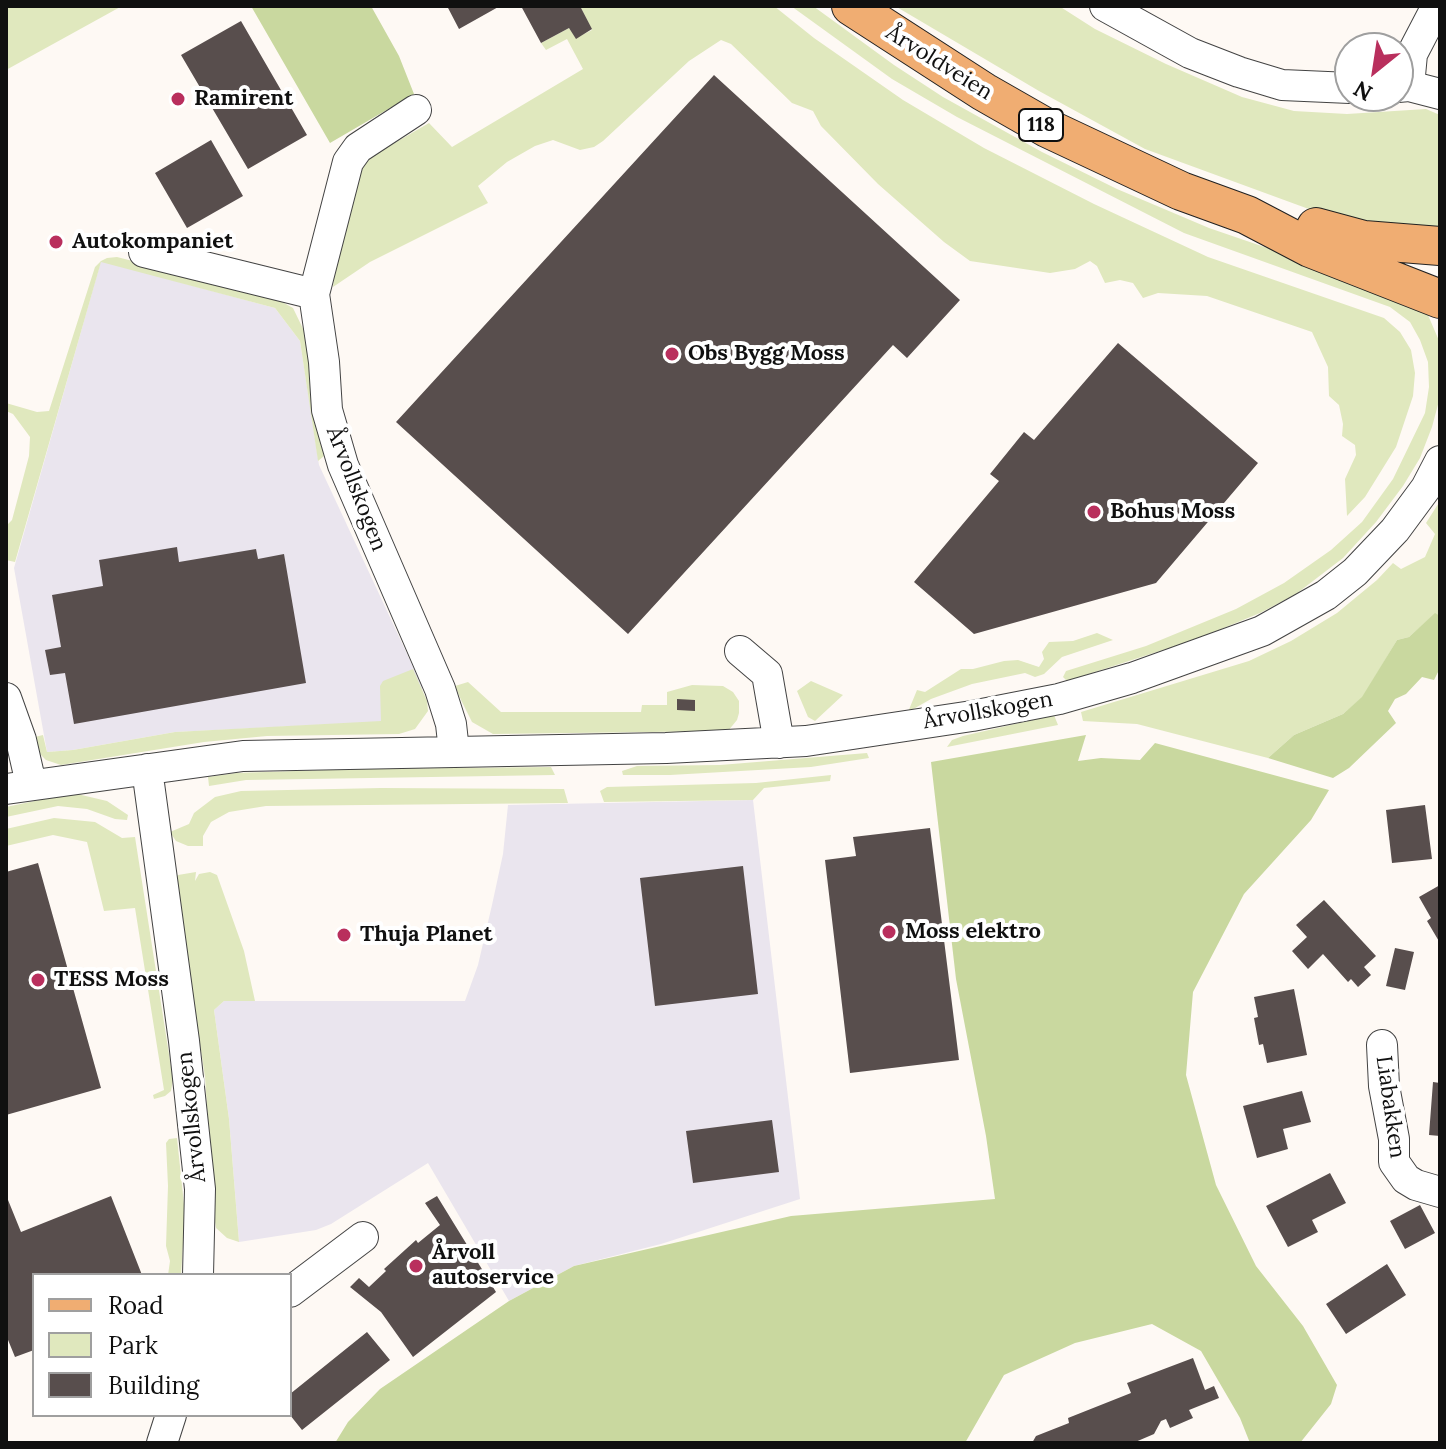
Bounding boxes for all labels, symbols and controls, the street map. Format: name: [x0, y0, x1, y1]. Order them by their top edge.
street label: Årvoldveien: [881, 20, 997, 106]
north arrow: [1334, 32, 1414, 112]
text: N: [1349, 75, 1377, 107]
place label: Ramirent: [194, 86, 293, 112]
marker: Ramirent: [169, 90, 187, 108]
road number: 118: [1019, 109, 1063, 141]
place label: Autokompaniet: [72, 229, 233, 255]
marker: Autokompaniet: [47, 233, 65, 251]
place label: Obs Bygg Moss: [688, 341, 845, 367]
marker: Obs Bygg Moss: [663, 345, 681, 363]
street label: Årvollskogen: [320, 423, 392, 555]
place label: Bohus Moss: [1110, 499, 1235, 525]
marker: Bohus Moss: [1085, 503, 1103, 521]
street label: Årvollskogen: [921, 687, 1055, 735]
place label: Moss elektro: [905, 919, 1041, 945]
place label: Thuja Planet: [360, 922, 493, 948]
marker: Moss elektro: [880, 923, 898, 941]
marker: Thuja Planet: [335, 926, 353, 944]
place label: TESS Moss: [54, 967, 169, 993]
marker: TESS Moss: [29, 971, 47, 989]
street label: Årvollskogen: [172, 1050, 212, 1184]
street label: Liabakken: [1370, 1054, 1410, 1160]
place label: Årvoll autoservice: [432, 1240, 554, 1292]
marker: Årvoll autoservice: [407, 1257, 425, 1275]
legend: [32, 1273, 292, 1417]
text: Road: [108, 1290, 164, 1321]
text: Park: [108, 1330, 158, 1361]
text: Building: [108, 1370, 199, 1401]

